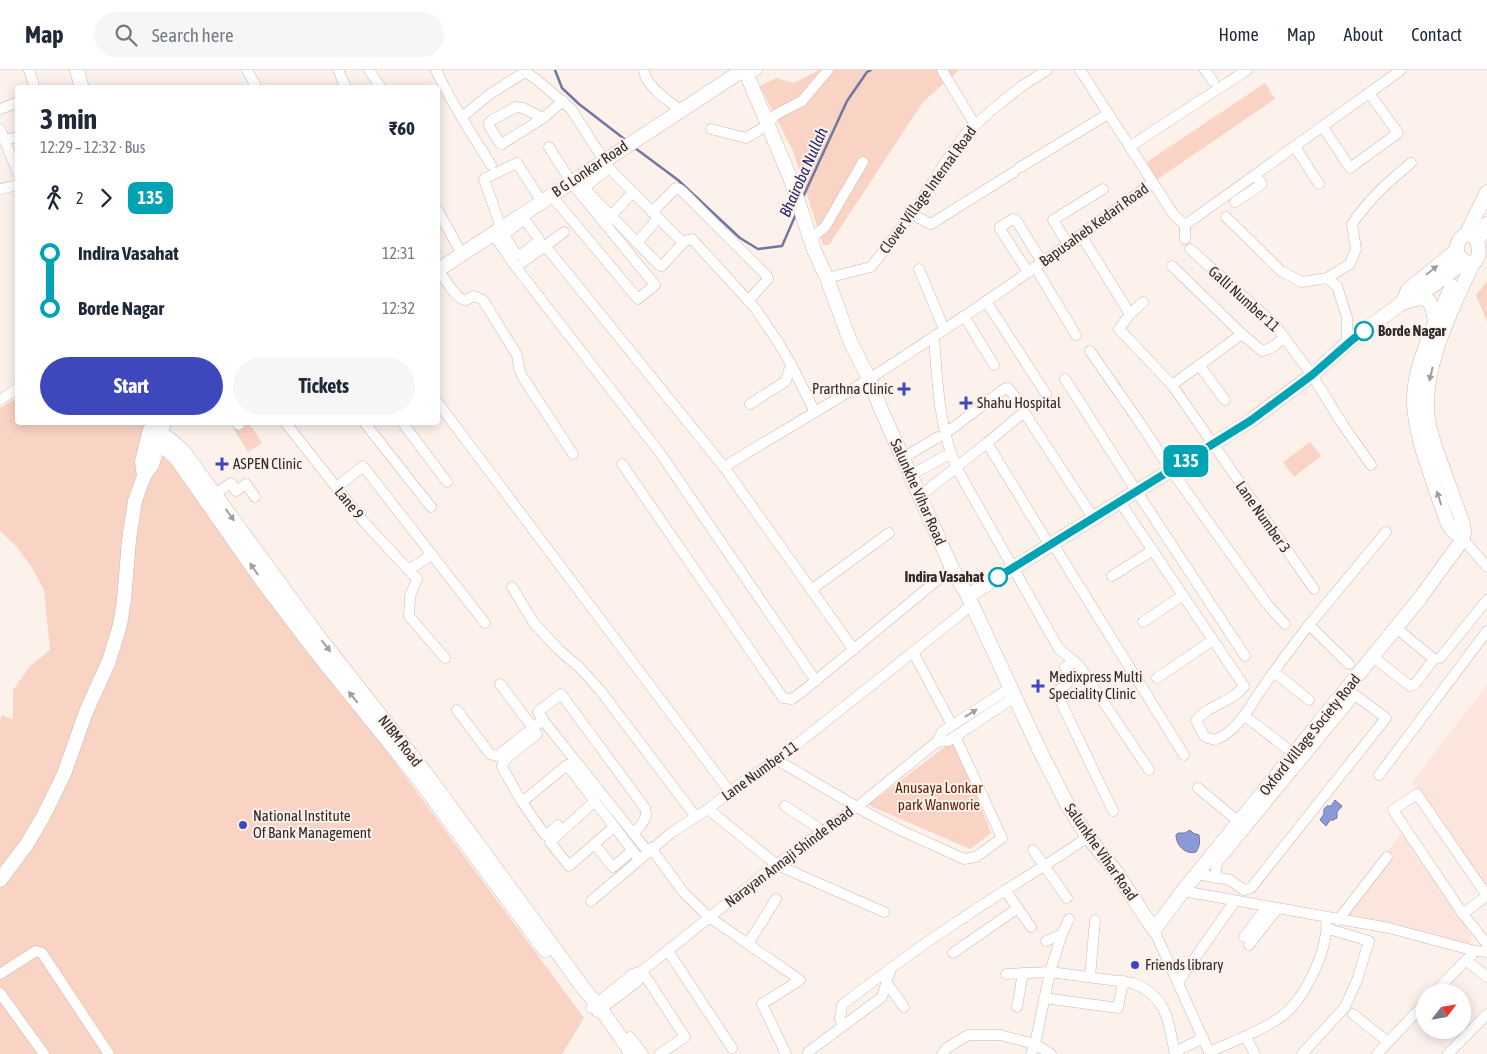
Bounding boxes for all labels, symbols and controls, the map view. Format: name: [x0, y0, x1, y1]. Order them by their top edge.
search box: [94, 12, 444, 57]
text: Map: [25, 21, 64, 48]
icon: search: [112, 21, 140, 49]
text: Search here: [152, 24, 234, 46]
text: Home: [1219, 24, 1259, 45]
text: Map: [1287, 24, 1316, 45]
text: About: [1344, 24, 1383, 45]
text: Contact: [1411, 24, 1462, 45]
text: 3 min: [40, 103, 97, 135]
text: ₹60: [389, 117, 415, 139]
street label: Clover Village Internal Road: [876, 123, 979, 257]
water label: Bhairoba Nullah: [775, 124, 831, 220]
street label: B G Lonkar Road: [548, 137, 631, 200]
text: 12:29 – 12:32 · Bus: [40, 138, 145, 156]
street label: Bapusaheb Kedari Road: [1036, 179, 1151, 270]
icon: walk: [40, 184, 68, 212]
icon: forward: [92, 184, 120, 212]
text: 135: [138, 187, 163, 208]
text: 2: [76, 189, 84, 207]
text: Indira Vasahat: [78, 242, 179, 264]
text: 12:31: [382, 244, 415, 262]
street label: Galli Number 11: [1205, 262, 1283, 335]
one-way arrow: [1426, 265, 1438, 276]
text: Borde Nagar: [78, 297, 164, 319]
text: 12:32: [382, 299, 415, 317]
marker: Borde Nagar: [1354, 321, 1374, 341]
place label: Borde Nagar: [1378, 322, 1447, 339]
button: Start: [40, 357, 223, 415]
button: Tickets: [233, 357, 415, 415]
one-way arrow: [1427, 366, 1435, 381]
place label: Prarthna Clinic: [812, 380, 893, 397]
marker: Prarthna Clinic: [897, 382, 911, 396]
place label: Shahu Hospital: [977, 394, 1061, 411]
marker: Shahu Hospital: [959, 396, 973, 410]
street label: Salunkhe Vihar Road: [887, 436, 950, 548]
line badge: 135: [1157, 445, 1215, 477]
text: 135: [1173, 450, 1199, 471]
place label: ASPEN Clinic: [233, 455, 302, 472]
marker: ASPEN Clinic: [215, 457, 229, 471]
street label: Lane Number 3: [1233, 478, 1294, 556]
street label: Lane 9: [331, 483, 367, 522]
one-way arrow: [1435, 491, 1442, 506]
one-way arrow: [225, 508, 235, 522]
one-way arrow: [249, 562, 259, 575]
marker: Indira Vasahat: [988, 567, 1008, 587]
place label: Indira Vasahat: [904, 568, 985, 585]
one-way arrow: [321, 639, 332, 652]
place label: Medixpress Multi Speciality Clinic: [1049, 668, 1142, 702]
street label: Oxford Village Society Road: [1256, 671, 1364, 799]
marker: Medixpress Multi Speciality Clinic: [1031, 679, 1045, 693]
one-way arrow: [347, 691, 358, 704]
one-way arrow: [965, 708, 978, 718]
street label: NIBM Road: [375, 712, 426, 770]
street label: Lane Number 11: [718, 737, 801, 804]
park label: Anusaya Lonkar park Wanworie: [895, 779, 983, 813]
street label: Salunkhe Vihar Road: [1062, 800, 1141, 904]
street label: Narayan Annaji Shinde Road: [721, 803, 856, 910]
place label: National Institute Of Bank Management: [253, 807, 371, 841]
marker: National Institute Of Bank Management: [237, 819, 249, 831]
place label: Friends library: [1145, 956, 1223, 973]
marker: Friends library: [1129, 959, 1141, 971]
north arrow: [1416, 984, 1471, 1039]
map controls: [1416, 984, 1471, 1039]

